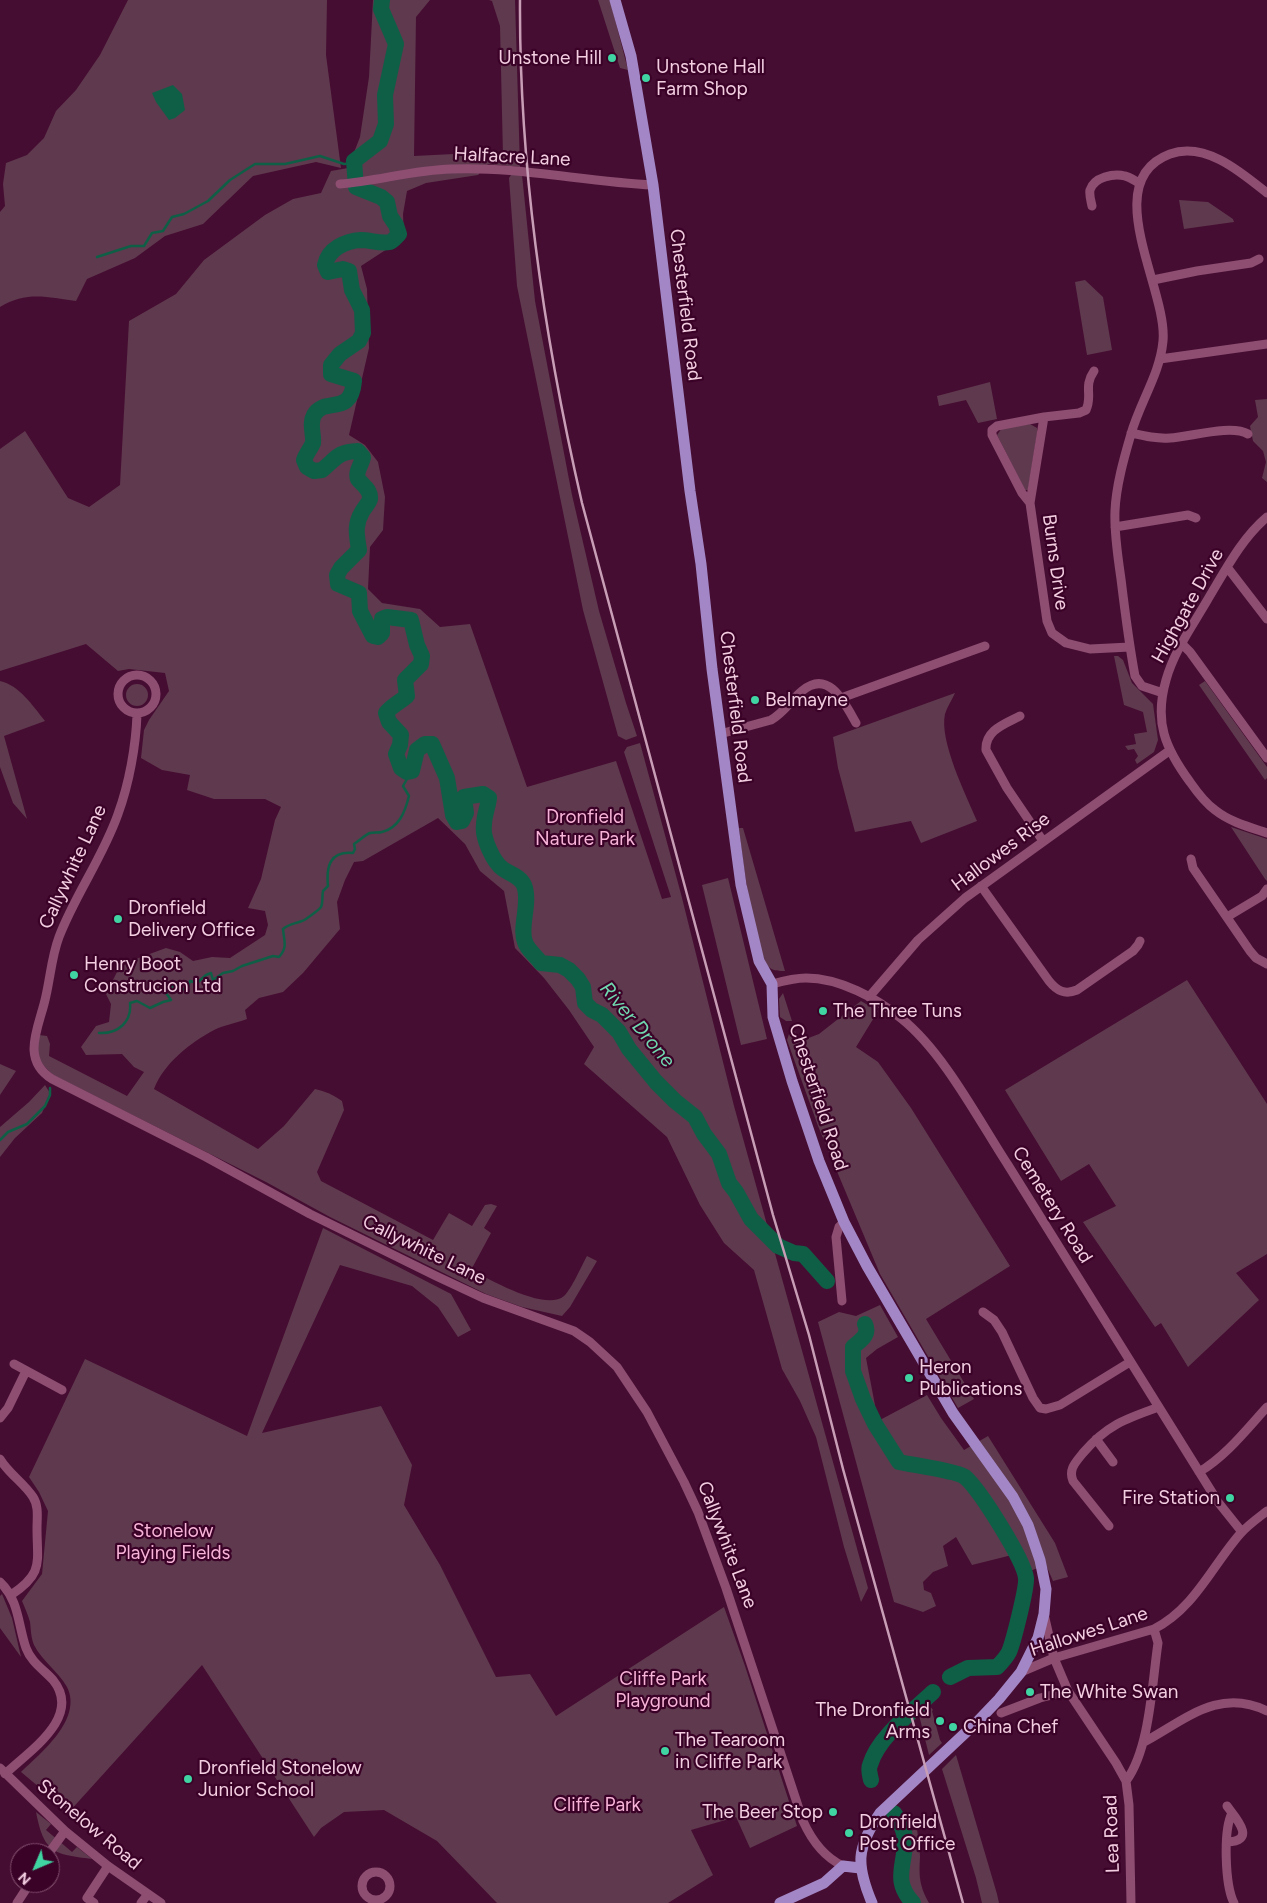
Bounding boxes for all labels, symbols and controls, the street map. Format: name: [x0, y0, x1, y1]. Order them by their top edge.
place label: Unstone Hill: [498, 47, 602, 69]
marker: Unstone Hill: [606, 52, 618, 64]
place label: Unstone Hall Farm Shop: [656, 56, 765, 100]
marker: Unstone Hall Farm Shop: [640, 72, 652, 84]
street label: Halfacre Lane: [453, 143, 571, 171]
street label: Chesterfield Road: [664, 228, 706, 382]
street label: Burns Drive: [1037, 513, 1073, 611]
street label: Highgate Drive: [1147, 545, 1229, 667]
street label: Chesterfield Road: [714, 630, 756, 784]
place label: Belmayne: [765, 689, 848, 711]
marker: Belmayne: [749, 694, 761, 706]
street label: Callywhite Lane: [34, 801, 112, 933]
park label: Dronfield Nature Park: [535, 806, 635, 850]
street label: Hallowes Rise: [947, 808, 1055, 896]
place label: Dronfield Delivery Office: [128, 897, 255, 941]
marker: Dronfield Delivery Office: [112, 913, 124, 925]
place label: Henry Boot Construcion Ltd: [84, 953, 222, 997]
marker: Henry Boot Construcion Ltd: [68, 969, 80, 981]
water label: River Drone: [594, 977, 680, 1073]
place label: The Three Tuns: [833, 1000, 962, 1022]
marker: The Three Tuns: [817, 1005, 829, 1017]
street label: Chesterfield Road: [784, 1021, 852, 1173]
street label: Cemetery Road: [1007, 1143, 1097, 1267]
street label: Callywhite Lane: [359, 1210, 489, 1290]
place label: Heron Publications: [919, 1356, 1022, 1400]
marker: Heron Publications: [903, 1372, 915, 1384]
street label: Callywhite Lane: [692, 1478, 762, 1612]
place label: Fire Station: [1122, 1487, 1220, 1509]
marker: Fire Station: [1224, 1492, 1236, 1504]
park label: Stonelow Playing Fields: [116, 1520, 230, 1564]
street label: Hallowes Lane: [1027, 1602, 1151, 1662]
park label: Cliffe Park Playground: [615, 1668, 711, 1712]
place label: The White Swan: [1040, 1681, 1178, 1703]
marker: The White Swan: [1024, 1686, 1036, 1698]
place label: The Dronfield Arms: [816, 1699, 930, 1743]
marker: The Dronfield Arms: [934, 1715, 946, 1727]
place label: China Chef: [963, 1716, 1058, 1738]
marker: China Chef: [947, 1721, 959, 1733]
place label: The Tearoom in Cliffe Park: [675, 1729, 785, 1773]
marker: The Tearoom in Cliffe Park: [659, 1745, 671, 1757]
place label: Dronfield Stonelow Junior School: [198, 1757, 362, 1801]
marker: Dronfield Stonelow Junior School: [182, 1773, 194, 1785]
street label: Stonelow Road: [32, 1775, 146, 1875]
park label: Cliffe Park: [553, 1794, 641, 1816]
street label: Lea Road: [1099, 1794, 1125, 1874]
place label: The Beer Stop: [702, 1801, 823, 1823]
marker: The Beer Stop: [827, 1806, 839, 1818]
place label: Dronfield Post Office: [859, 1811, 955, 1855]
marker: Dronfield Post Office: [843, 1827, 855, 1839]
north arrow: [10, 1843, 60, 1893]
text: N: [15, 1868, 35, 1888]

